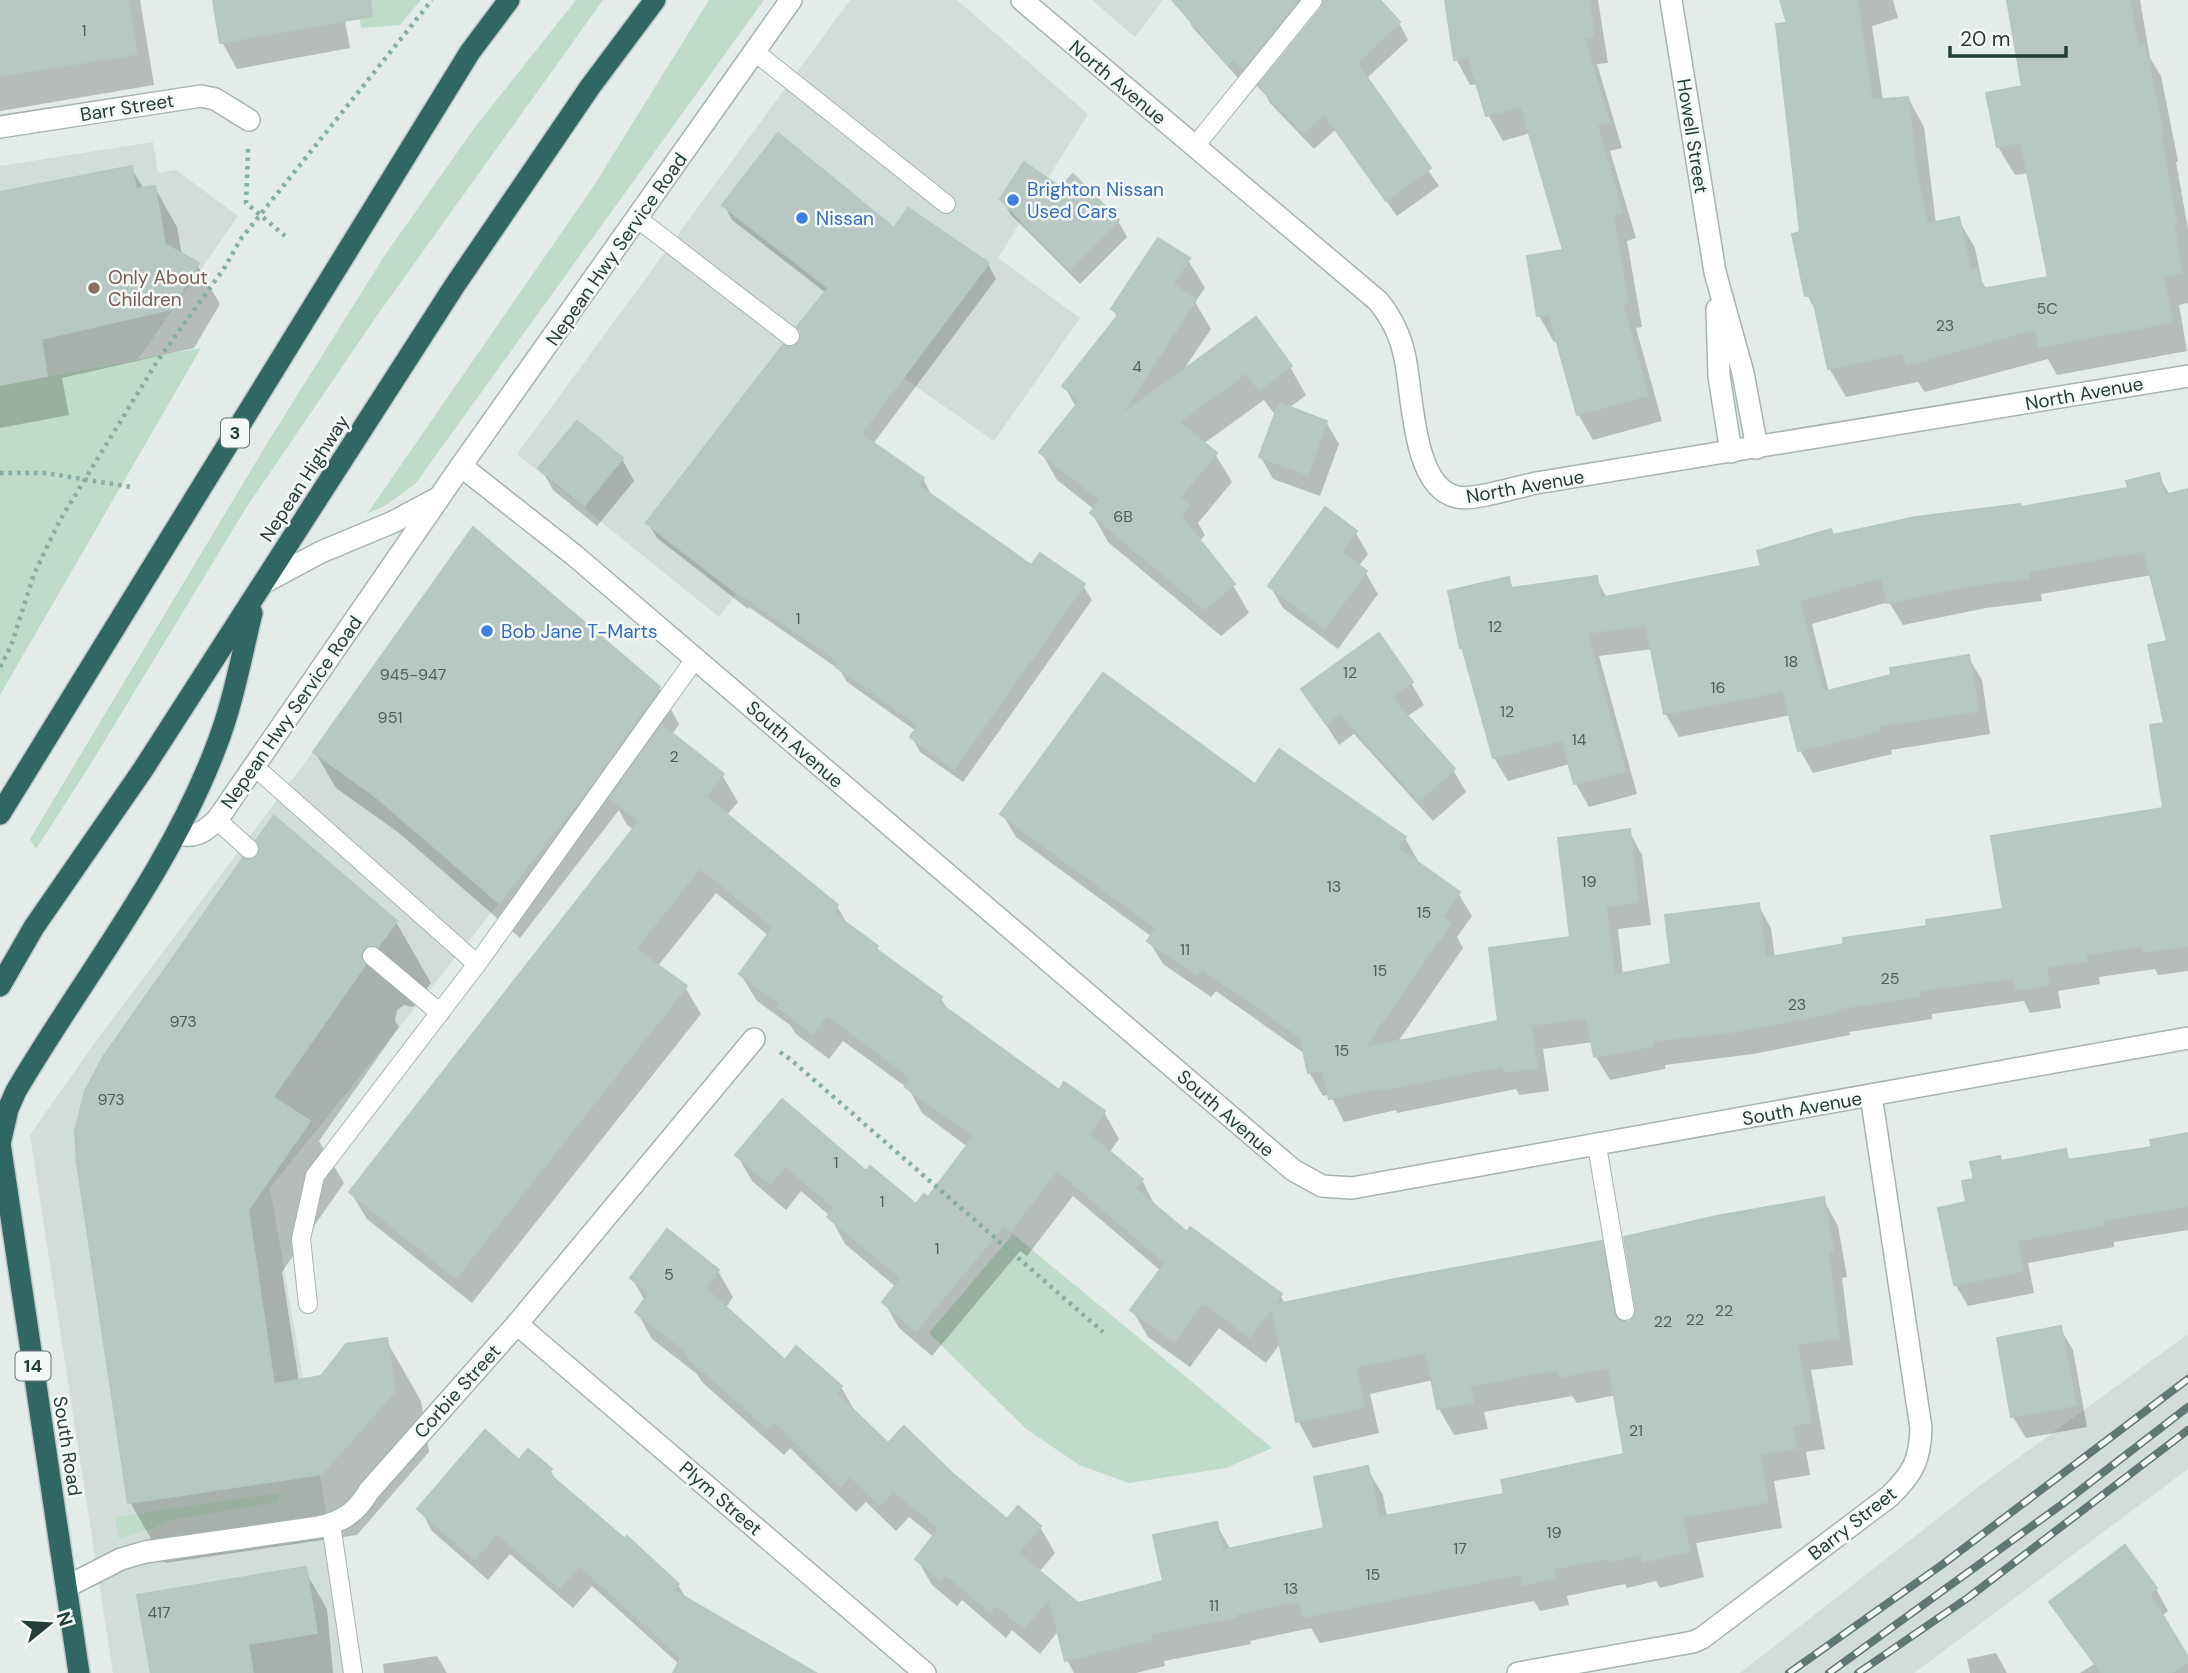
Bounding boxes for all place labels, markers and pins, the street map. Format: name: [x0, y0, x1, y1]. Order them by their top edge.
place label: Brighton Nissan Used Cars: [1027, 177, 1164, 224]
marker: Brighton Nissan Used Cars: [1005, 192, 1021, 208]
place label: Nissan: [816, 206, 874, 231]
marker: Nissan: [794, 210, 810, 226]
place label: Only About Children: [108, 265, 208, 312]
marker: Only About Children: [86, 280, 102, 296]
place label: Bob Jane T-Marts: [501, 619, 658, 644]
marker: Bob Jane T-Marts: [479, 623, 495, 639]

